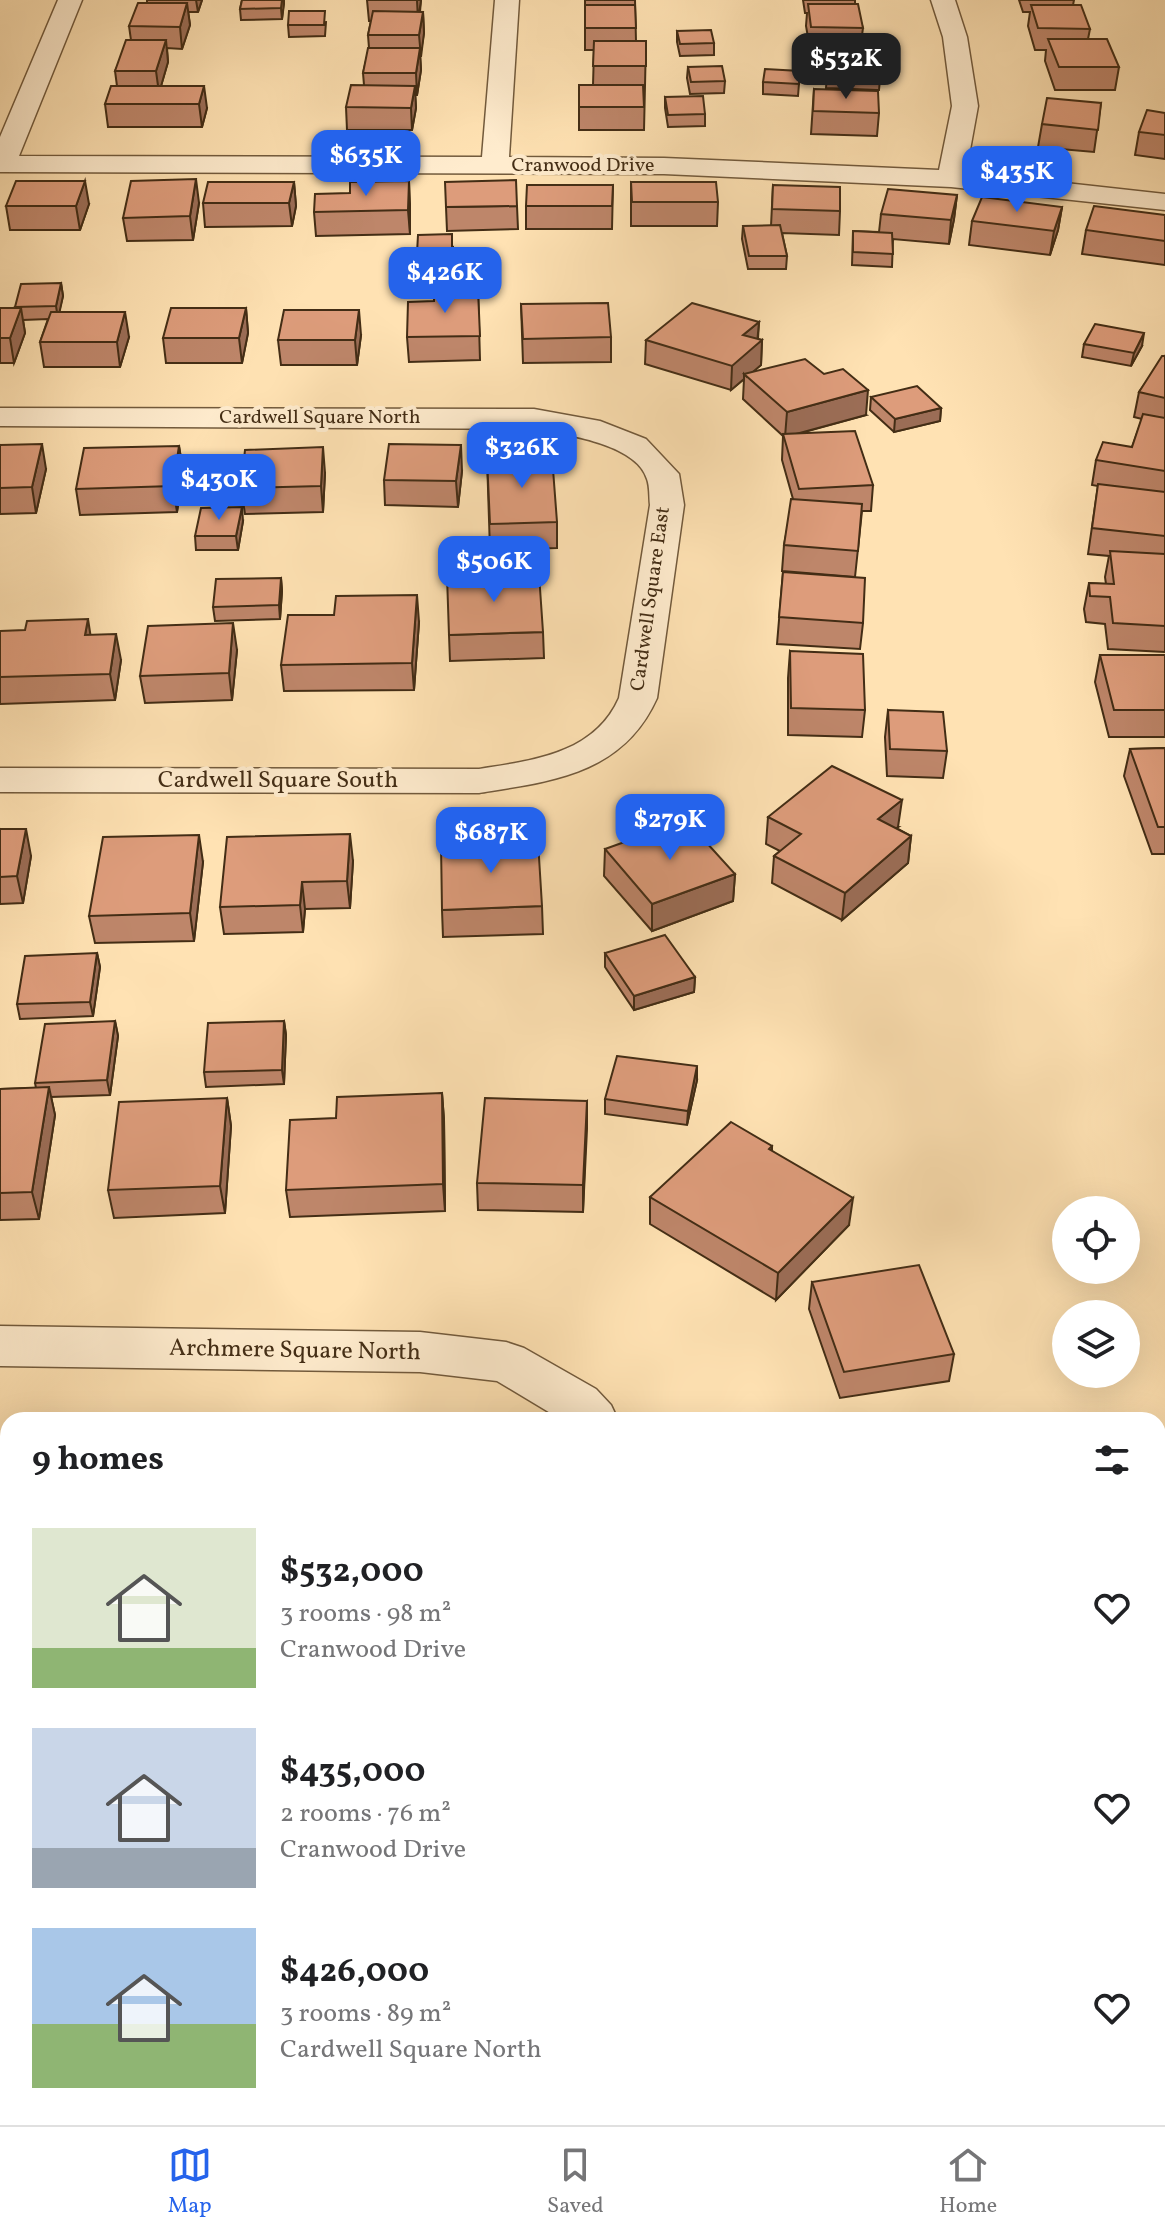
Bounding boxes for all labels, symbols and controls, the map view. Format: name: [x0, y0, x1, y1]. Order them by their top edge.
pin: $532K: [790, 33, 902, 101]
text: $532K: [810, 41, 882, 77]
pin: $635K: [310, 130, 422, 198]
text: $635K: [329, 138, 403, 174]
pin: $435K: [961, 146, 1073, 214]
street label: Cranwood Drive: [511, 152, 655, 180]
text: $435K: [980, 154, 1054, 190]
pin: $426K: [389, 247, 501, 315]
text: $426K: [407, 255, 483, 291]
street label: Cardwell Square North: [219, 404, 421, 432]
pin: $326K: [466, 422, 578, 490]
text: $326K: [485, 430, 559, 466]
pin: $430K: [163, 454, 275, 522]
text: $430K: [180, 462, 258, 498]
street label: Cardwell Square East: [624, 505, 678, 693]
pin: $506K: [438, 536, 550, 604]
text: $506K: [456, 544, 532, 580]
street label: Cardwell Square South: [158, 764, 398, 798]
pin: $279K: [614, 794, 726, 862]
text: $279K: [634, 802, 706, 838]
pin: $687K: [435, 807, 547, 875]
text: $687K: [454, 815, 528, 851]
map controls: [1052, 1196, 1140, 1388]
button: locate: [1052, 1196, 1140, 1284]
button: layers: [1052, 1300, 1140, 1388]
street label: Archmere Square North: [169, 1332, 421, 1370]
text: 9 homes: [32, 1437, 164, 1484]
icon: filters: [1090, 1438, 1134, 1482]
text: $532,000: [280, 1549, 424, 1596]
icon: home: [96, 1560, 192, 1656]
icon: heart: [1090, 1586, 1134, 1630]
text: 3 rooms · 98 m²: [280, 1596, 451, 1632]
text: Cranwood Drive: [280, 1632, 466, 1668]
text: $435,000: [280, 1749, 425, 1796]
icon: home: [96, 1760, 192, 1856]
icon: heart: [1090, 1786, 1134, 1830]
text: 2 rooms · 76 m²: [280, 1796, 451, 1832]
text: Cranwood Drive: [280, 1832, 466, 1868]
text: $426,000: [280, 1949, 429, 1996]
icon: home: [96, 1960, 192, 2056]
icon: heart: [1090, 1986, 1134, 2030]
text: 3 rooms · 89 m²: [280, 1996, 451, 2032]
text: Cardwell Square North: [280, 2032, 542, 2068]
tab: Map: [168, 2143, 212, 2222]
tab: Saved: [547, 2143, 604, 2222]
tab: Home: [939, 2143, 997, 2222]

